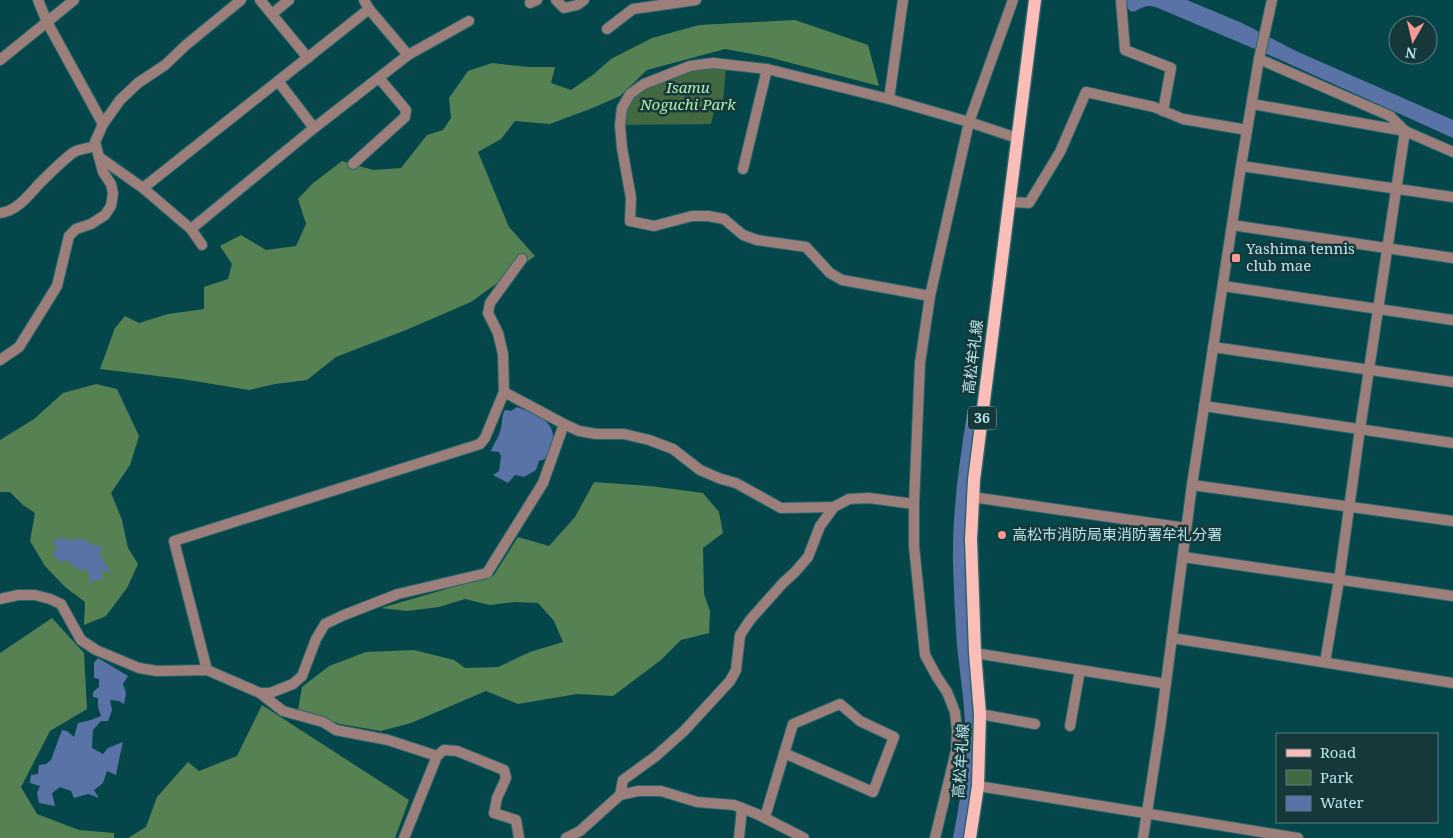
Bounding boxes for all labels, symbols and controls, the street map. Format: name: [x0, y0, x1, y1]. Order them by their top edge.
north arrow: [1388, 15, 1438, 65]
text: N: [1404, 43, 1418, 64]
park label: Isamu Noguchi Park: [639, 77, 736, 114]
place label: Yashima tennis club mae: [1245, 238, 1355, 275]
marker: Yashima tennis club mae: [1230, 252, 1242, 264]
street label: 高松牟礼線: [958, 318, 987, 395]
road number: 36: [968, 406, 996, 429]
place label: 高松市消防局東消防署牟礼分署: [1012, 524, 1222, 544]
marker: 高松市消防局東消防署牟礼分署: [996, 529, 1008, 541]
street label: 高松牟礼線: [947, 723, 973, 799]
legend: [1276, 733, 1438, 823]
text: Road: [1320, 742, 1356, 762]
text: Park: [1320, 767, 1354, 787]
text: Water: [1320, 792, 1363, 812]

